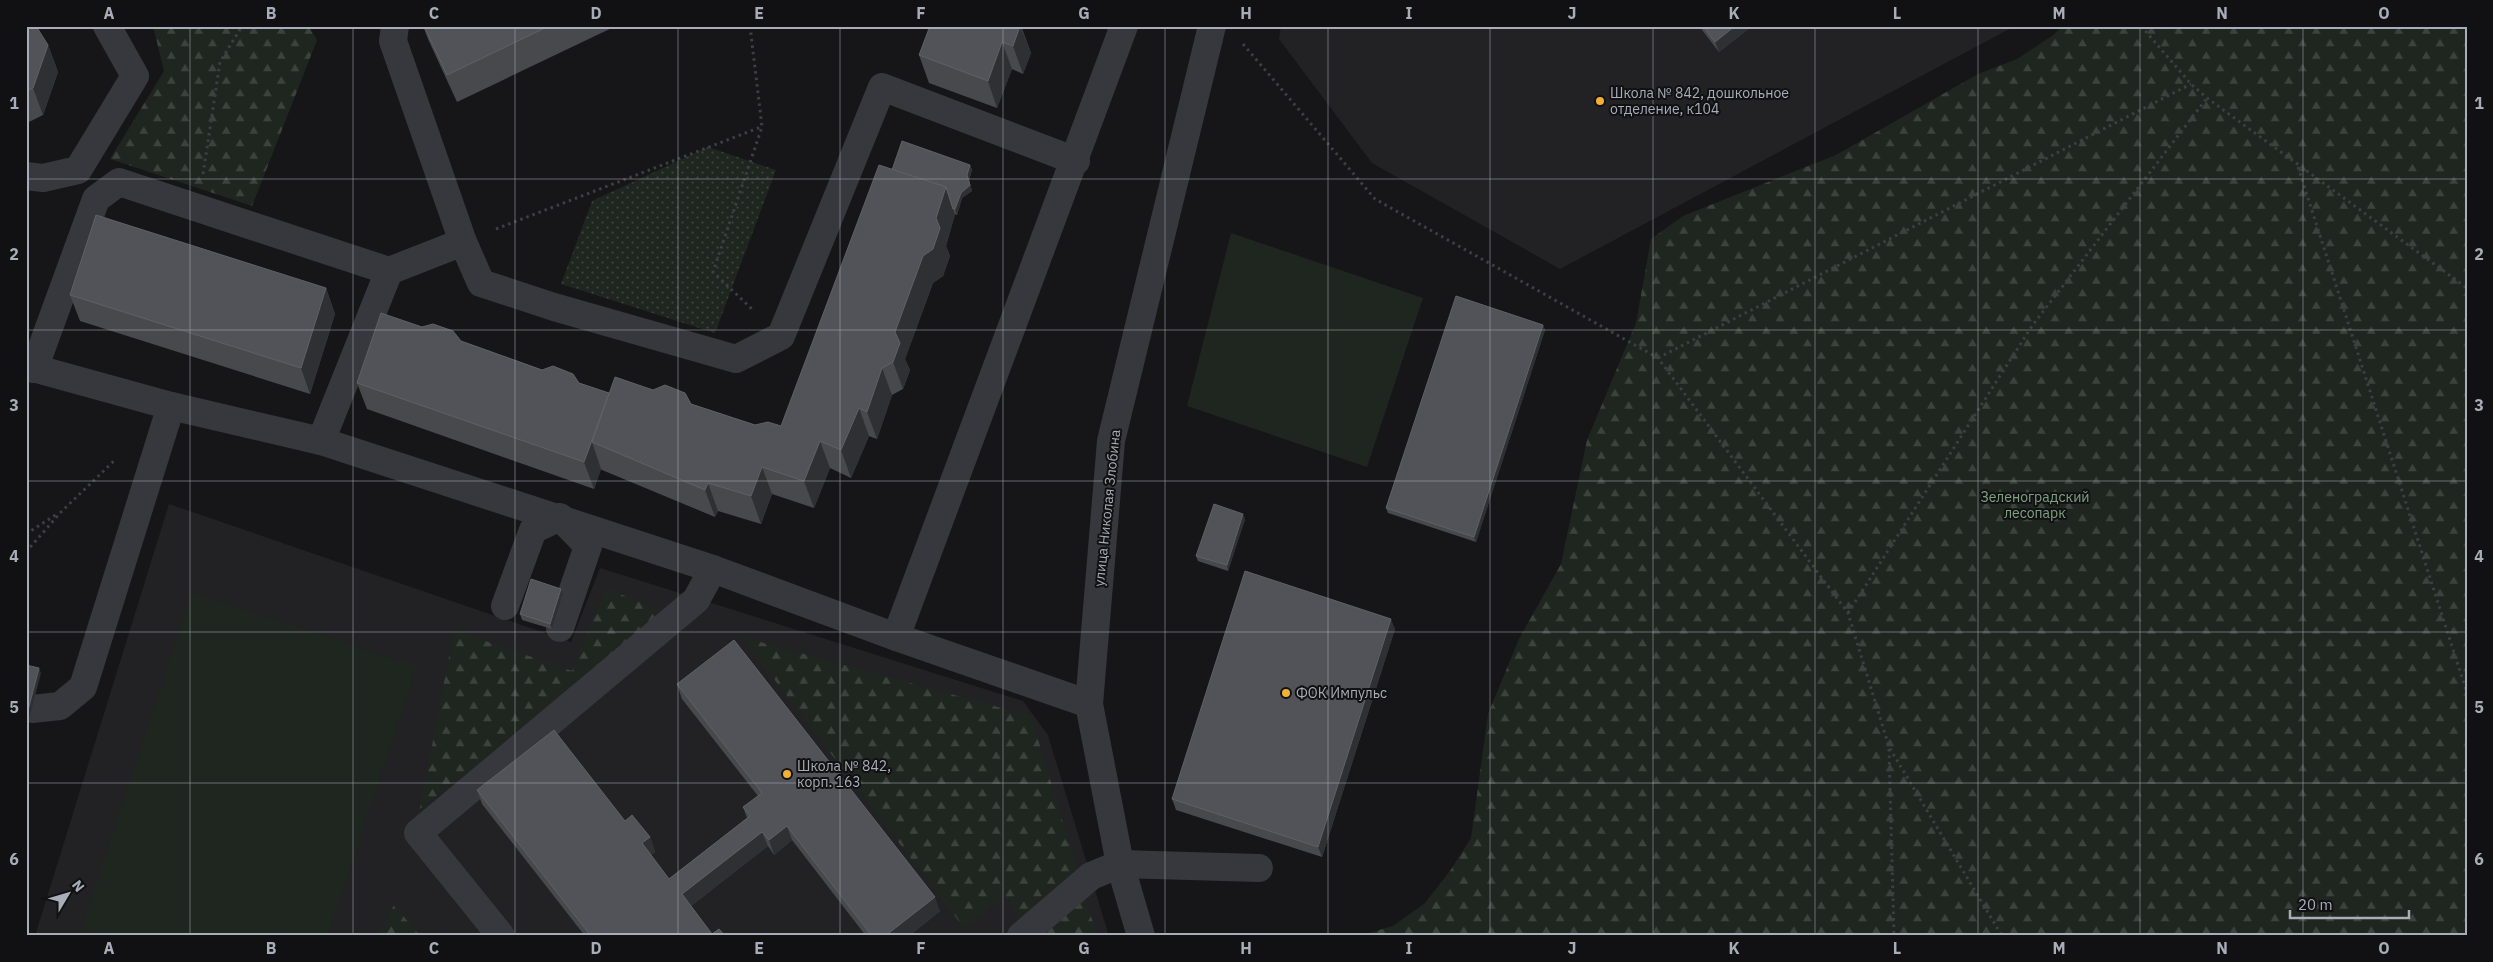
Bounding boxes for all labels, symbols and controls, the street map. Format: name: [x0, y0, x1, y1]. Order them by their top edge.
text: A: [104, 3, 115, 23]
text: B: [266, 3, 277, 23]
text: C: [429, 3, 439, 23]
text: D: [590, 3, 602, 23]
text: E: [754, 3, 764, 23]
text: F: [916, 3, 926, 23]
text: G: [1078, 3, 1090, 23]
text: H: [1240, 3, 1252, 23]
text: I: [1406, 3, 1413, 23]
text: J: [1568, 3, 1576, 23]
text: K: [1728, 3, 1740, 23]
text: L: [1893, 3, 1901, 23]
text: M: [2052, 3, 2066, 23]
text: N: [2216, 3, 2228, 23]
text: O: [2378, 3, 2390, 23]
place label: Школа № 842, дошкольное отделение, к104: [1610, 84, 1789, 118]
text: 1: [9, 93, 19, 113]
text: 1: [2474, 93, 2484, 113]
marker: Школа № 842, дошкольное отделение, к104: [1594, 95, 1606, 107]
text: 2: [9, 244, 19, 264]
text: 2: [2474, 244, 2484, 264]
text: 3: [9, 395, 19, 415]
text: 3: [2474, 395, 2484, 415]
street label: улица Николая Злобина: [1090, 428, 1124, 587]
park label: Зеленоградский лесопарк: [1980, 488, 2090, 522]
text: 4: [9, 546, 19, 566]
text: 4: [2474, 546, 2484, 566]
place label: ФОК Импульс: [1296, 684, 1387, 702]
marker: ФОК Импульс: [1280, 687, 1292, 699]
text: 5: [9, 697, 19, 717]
text: 5: [2474, 697, 2484, 717]
place label: Школа № 842, корп. 163: [797, 757, 891, 791]
marker: Школа № 842, корп. 163: [781, 768, 793, 780]
text: 6: [9, 849, 19, 869]
text: 6: [2474, 849, 2484, 869]
north arrow: [42, 870, 92, 920]
text: N: [68, 876, 88, 896]
scale bar: [2290, 887, 2409, 919]
text: 20 m: [2298, 895, 2333, 914]
text: A: [104, 938, 115, 958]
text: B: [266, 938, 277, 958]
text: C: [429, 938, 439, 958]
text: D: [590, 938, 602, 958]
text: E: [754, 938, 764, 958]
text: F: [916, 938, 926, 958]
text: G: [1078, 938, 1090, 958]
text: H: [1240, 938, 1252, 958]
text: I: [1406, 938, 1413, 958]
text: J: [1568, 938, 1576, 958]
text: K: [1728, 938, 1740, 958]
text: L: [1893, 938, 1901, 958]
text: M: [2052, 938, 2066, 958]
text: N: [2216, 938, 2228, 958]
text: O: [2378, 938, 2390, 958]

